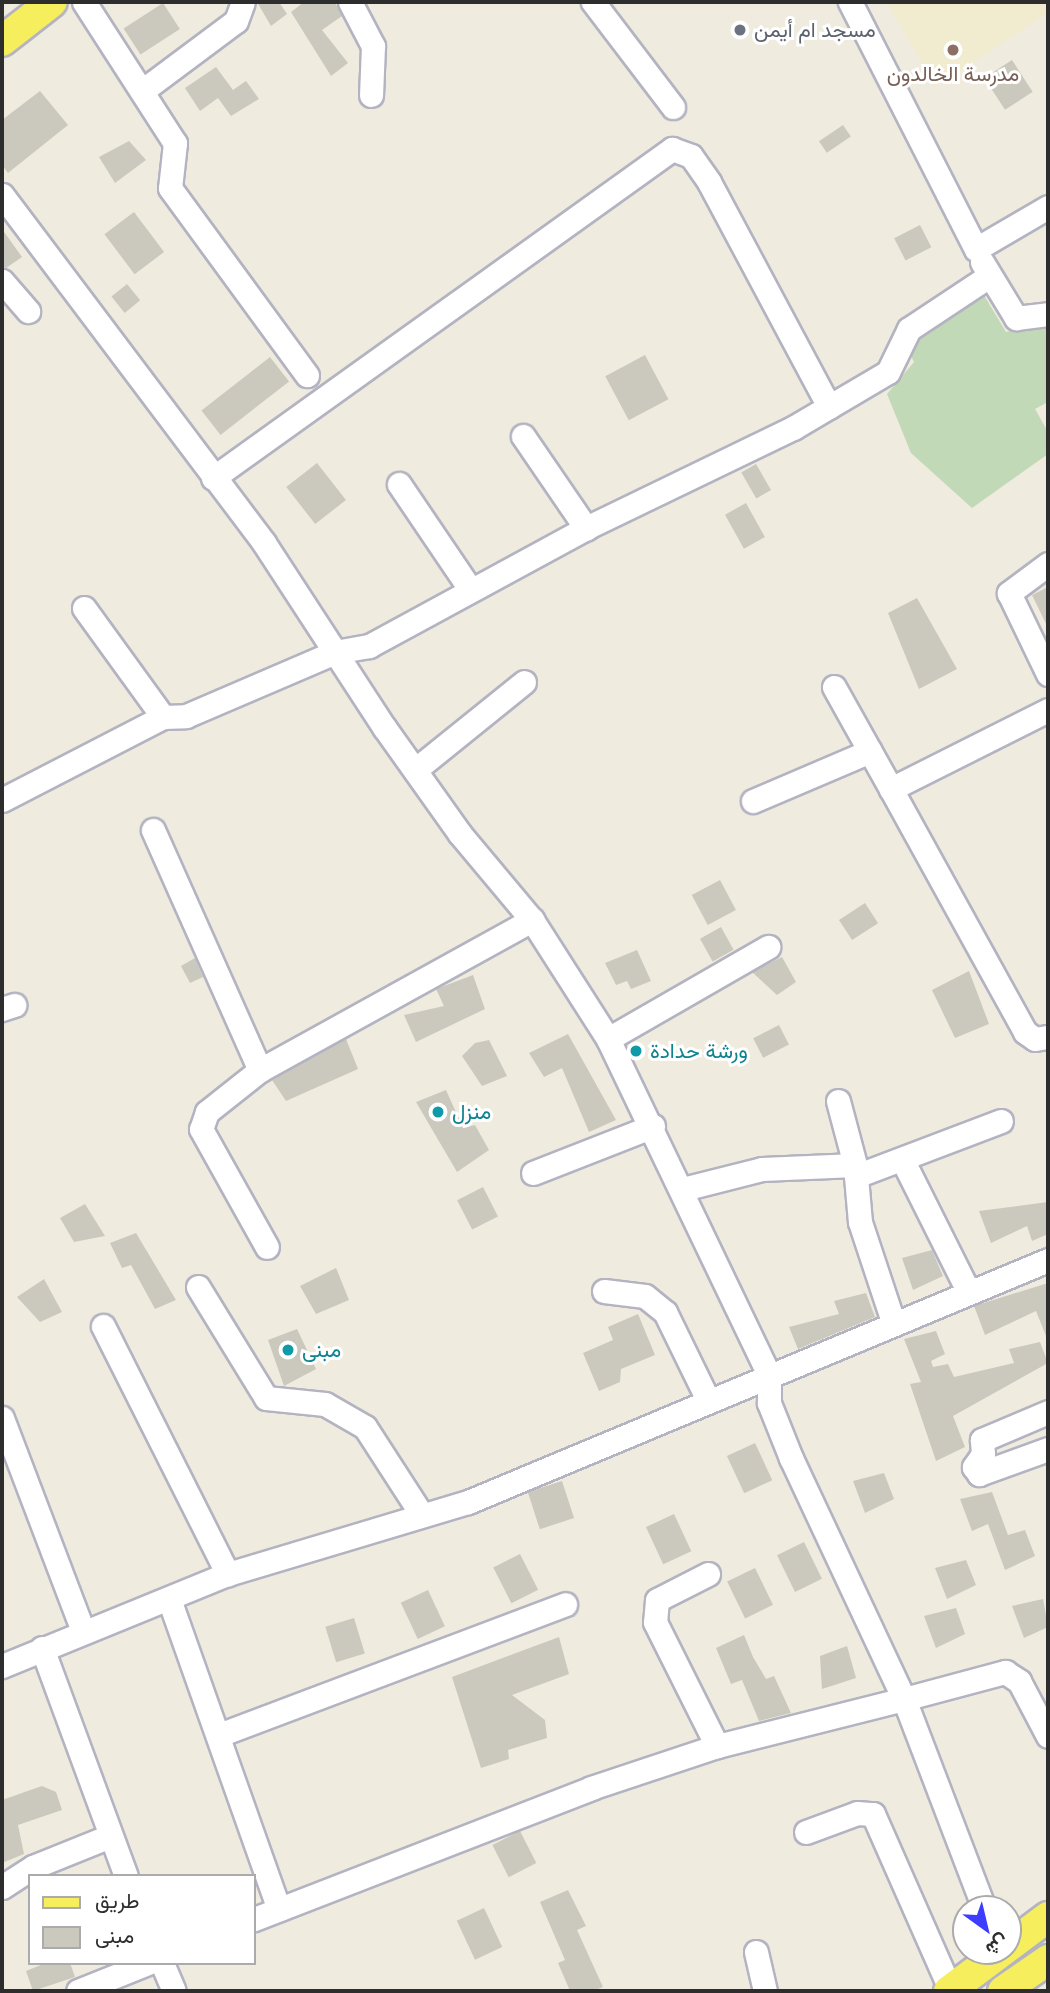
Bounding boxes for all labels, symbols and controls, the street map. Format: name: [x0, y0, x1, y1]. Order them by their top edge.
place label: مسجد ام أيمن: [754, 17, 876, 43]
marker: مسجد ام أيمن: [732, 22, 748, 38]
marker: مدرسة الخالدون: [945, 42, 961, 58]
place label: مدرسة الخالدون: [887, 61, 1019, 87]
place label: ورشة حدادة: [650, 1038, 748, 1064]
marker: ورشة حدادة: [628, 1043, 644, 1059]
place label: منزل: [452, 1099, 491, 1125]
marker: منزل: [430, 1104, 446, 1120]
place label: مبنى: [302, 1337, 341, 1363]
marker: مبنى: [280, 1342, 296, 1358]
legend: [28, 1874, 256, 1965]
text: طريق: [95, 1887, 140, 1914]
north arrow: [952, 1895, 1022, 1965]
text: مبنى: [95, 1922, 134, 1949]
text: ش: [981, 1929, 1014, 1962]

